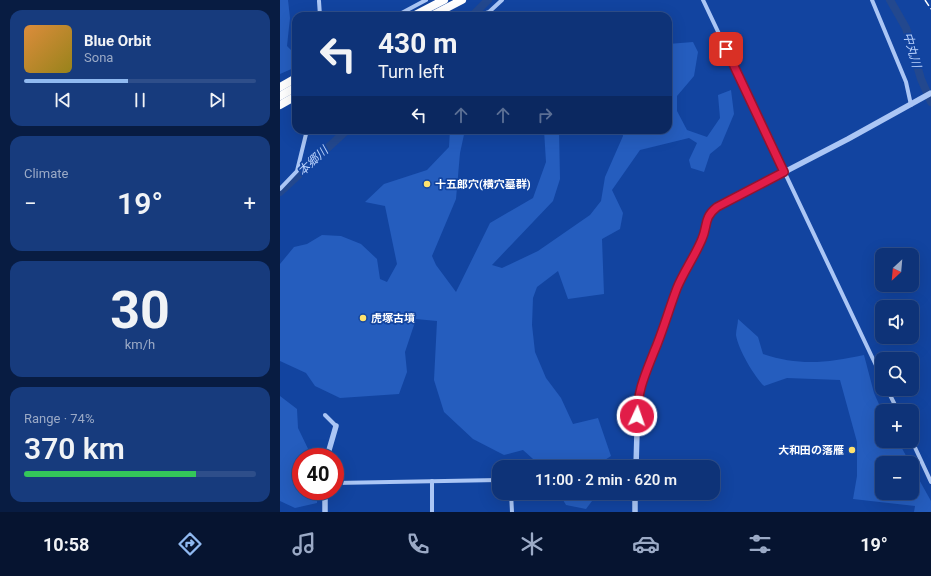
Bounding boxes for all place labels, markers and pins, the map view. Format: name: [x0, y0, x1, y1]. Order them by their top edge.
pin: [709, 32, 743, 66]
place label: 十五郎穴(横穴墓群): [435, 178, 531, 191]
marker: 十五郎穴(横穴墓群): [422, 179, 432, 189]
place label: 虎塚古墳: [371, 312, 415, 325]
marker: 虎塚古墳: [358, 313, 368, 323]
place label: 大和田の落雁: [778, 444, 844, 457]
marker: 大和田の落雁: [847, 445, 857, 455]

